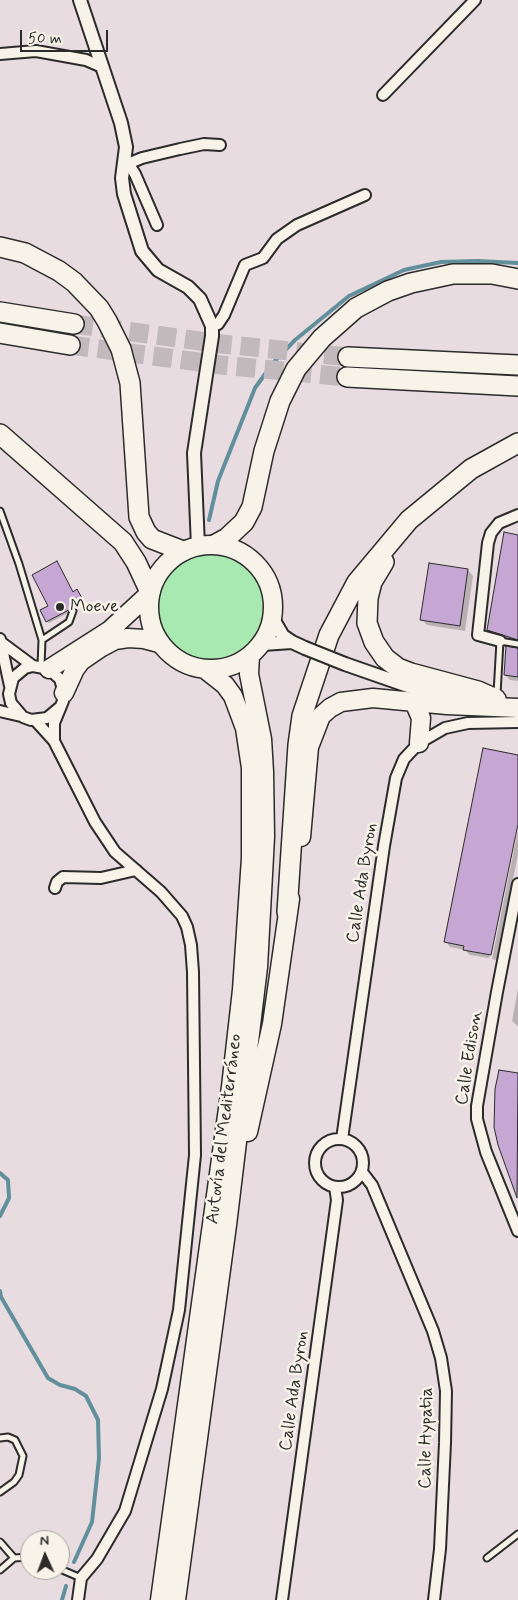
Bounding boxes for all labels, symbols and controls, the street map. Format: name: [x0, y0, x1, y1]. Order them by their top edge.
scale bar: [22, 20, 110, 52]
text: 50 m: [28, 29, 62, 49]
place label: Moeve: [70, 596, 119, 618]
marker: Moeve: [54, 601, 66, 613]
street label: Calle Ada Byron: [343, 821, 383, 945]
street label: Calle Edison: [452, 1009, 488, 1107]
street label: Autovía del Mediterráneo: [203, 1033, 247, 1225]
street label: Calle Ada Byron: [276, 1329, 314, 1453]
street label: Calle Hypatia: [415, 1387, 439, 1489]
north arrow: [20, 1530, 70, 1580]
text: N: [40, 1532, 49, 1550]

